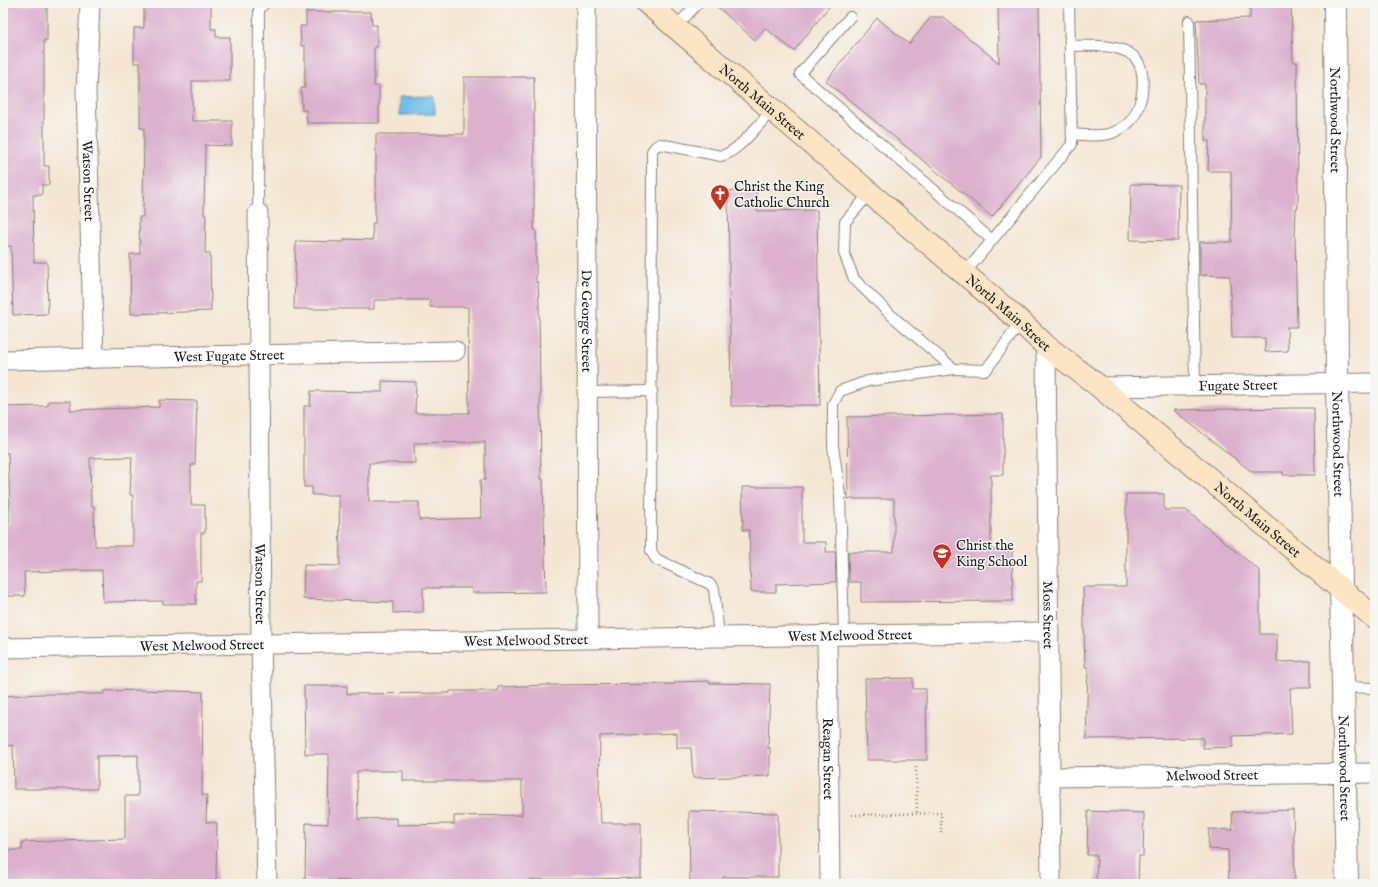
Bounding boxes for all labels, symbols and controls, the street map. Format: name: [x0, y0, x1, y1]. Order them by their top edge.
street label: North Main Street: [715, 60, 809, 144]
street label: Northwood Street: [1325, 67, 1344, 173]
street label: Watson Street: [77, 140, 98, 222]
place label: Christ the King Catholic Church: [734, 178, 830, 212]
church icon: Christ the King Catholic Church: [709, 183, 731, 211]
street label: De George Street: [577, 270, 595, 373]
street label: North Main Street: [962, 271, 1054, 356]
street label: West Fugate Street: [173, 346, 285, 367]
street label: Fugate Street: [1198, 376, 1278, 396]
street label: Northwood Street: [1327, 391, 1347, 497]
street label: North Main Street: [1210, 479, 1304, 562]
place label: Christ the King School: [956, 537, 1028, 571]
school or university icon: Christ the King School: [931, 542, 953, 570]
street label: Watson Street: [250, 543, 269, 625]
street label: Moss Street: [1038, 581, 1057, 649]
street label: West Melwood Street: [788, 626, 912, 646]
street label: West Melwood Street: [464, 631, 589, 651]
street label: West Melwood Street: [140, 636, 265, 656]
street label: Northwood Street: [1334, 715, 1354, 821]
street label: Reagan Street: [818, 718, 837, 800]
street label: Melwood Street: [1166, 766, 1259, 786]

